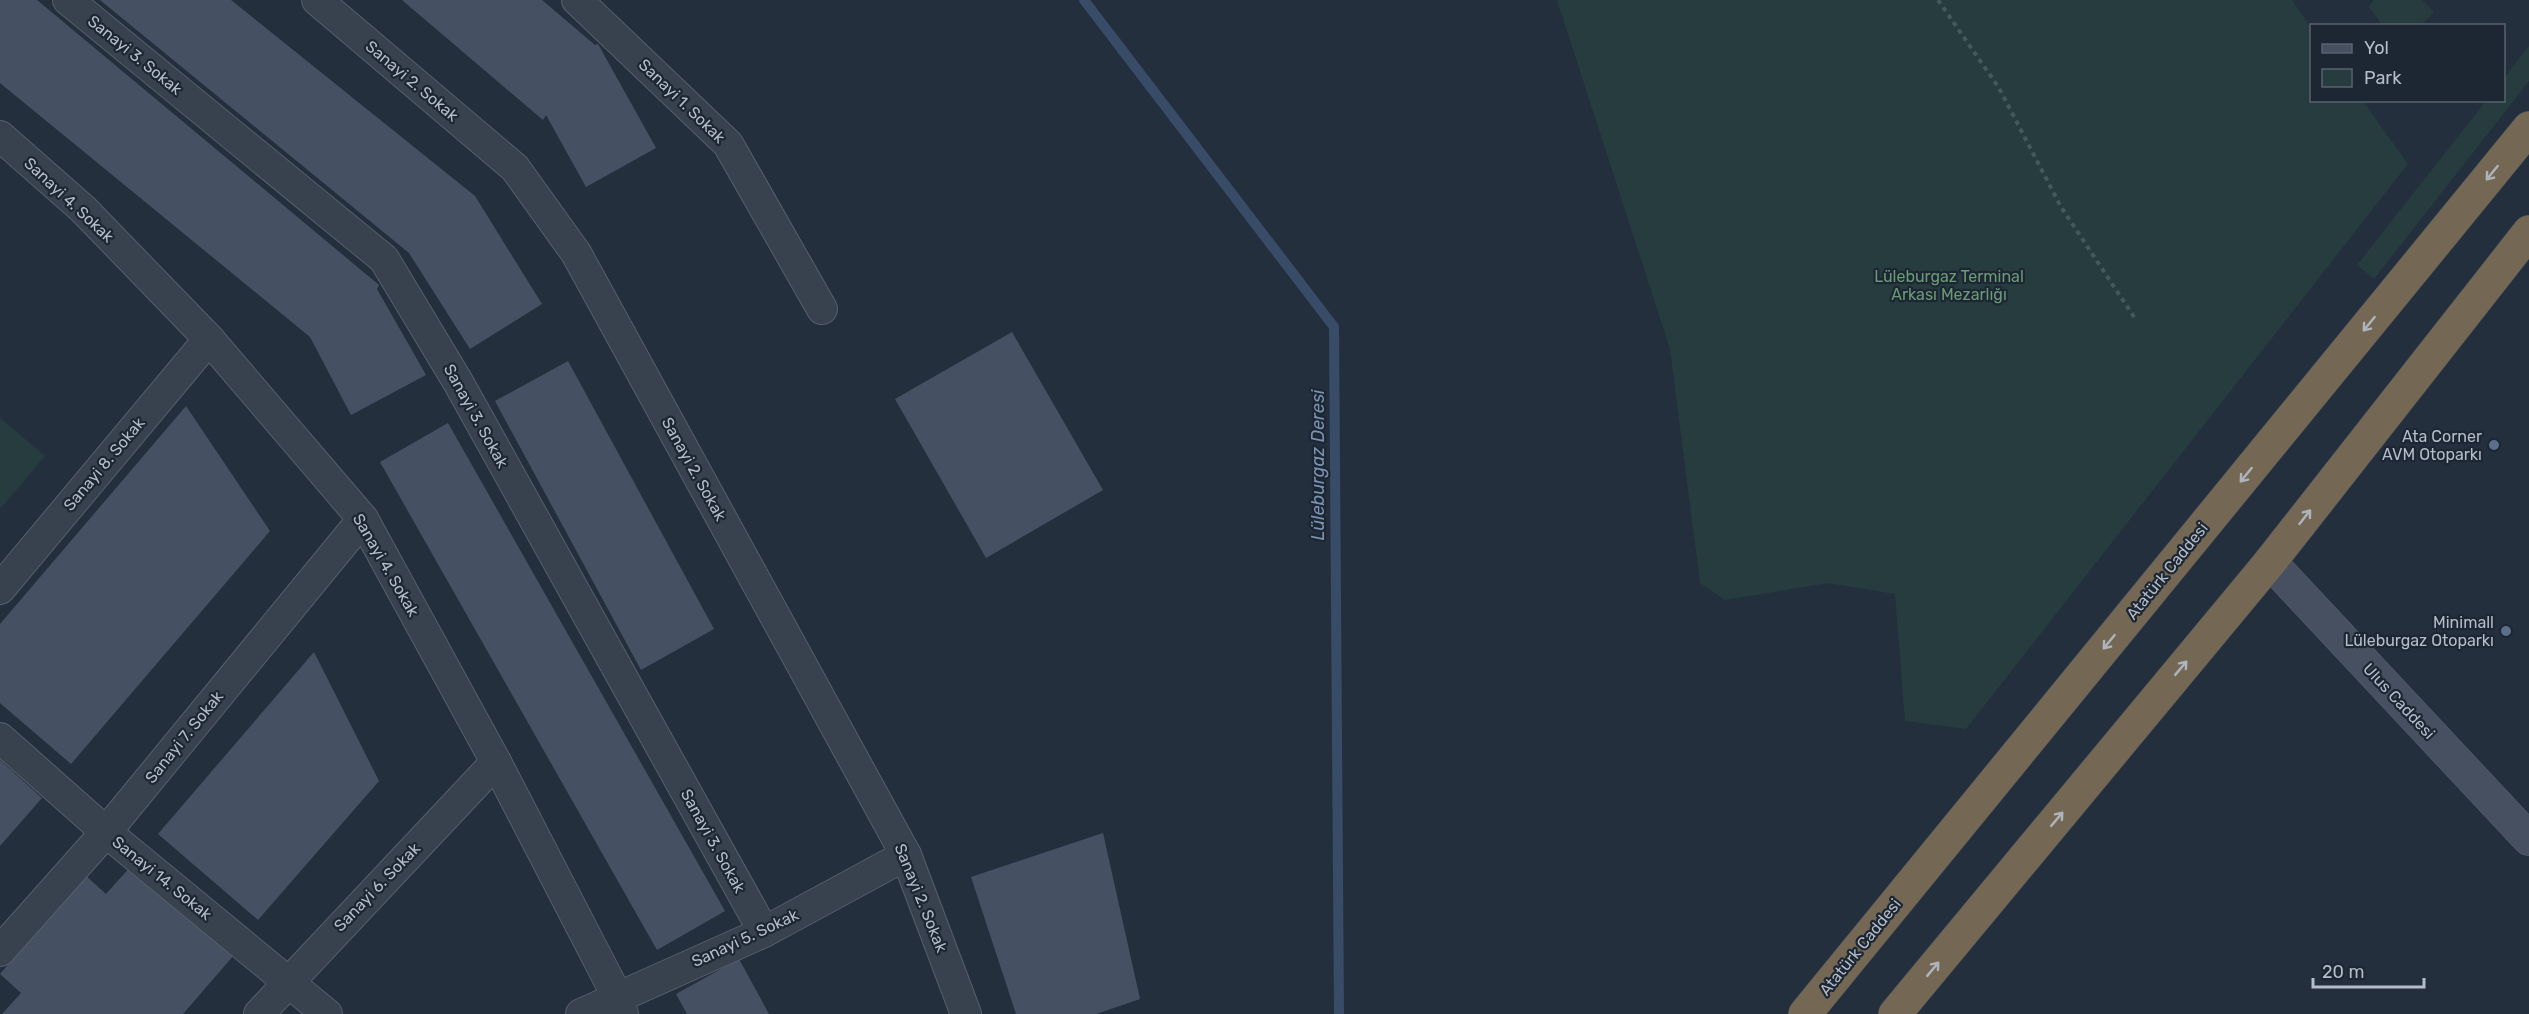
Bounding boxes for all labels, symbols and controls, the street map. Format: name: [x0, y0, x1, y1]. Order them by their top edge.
street label: Sanayi 3. Sokak: [84, 11, 186, 99]
legend: [2310, 24, 2505, 102]
street label: Sanayi 2. Sokak: [362, 37, 463, 126]
text: Yol: [2364, 37, 2389, 59]
street label: Sanayi 1. Sokak: [635, 55, 730, 148]
text: Park: [2364, 67, 2402, 89]
street label: Sanayi 4. Sokak: [20, 154, 118, 247]
one-way arrow: [2485, 165, 2499, 180]
park label: Lüleburgaz Terminal Arkası Mezarlığı: [1874, 267, 2024, 304]
one-way arrow: [2362, 316, 2375, 332]
street label: Sanayi 3. Sokak: [440, 361, 513, 472]
water label: Lüleburgaz Deresi: [1307, 389, 1329, 540]
street label: Sanayi 8. Sokak: [59, 413, 149, 515]
street label: Sanayi 2. Sokak: [658, 414, 731, 525]
place label: Ata Corner AVM Otoparkı: [2382, 427, 2482, 464]
marker: Ata Corner AVM Otoparkı: [2487, 438, 2501, 452]
one-way arrow: [2239, 467, 2252, 483]
street label: Sanayi 4. Sokak: [349, 510, 424, 620]
one-way arrow: [2298, 510, 2311, 526]
street label: Atatürk Caddesi: [2122, 519, 2212, 623]
place label: Minimall Lüleburgaz Otoparkı: [2344, 613, 2494, 650]
marker: Minimall Lüleburgaz Otoparkı: [2499, 624, 2513, 638]
one-way arrow: [2103, 634, 2116, 650]
street label: Ulus Caddesi: [2359, 659, 2439, 743]
one-way arrow: [2175, 661, 2188, 677]
street label: Sanayi 7. Sokak: [141, 686, 227, 787]
street label: Sanayi 3. Sokak: [677, 786, 750, 897]
one-way arrow: [2050, 812, 2064, 827]
street label: Sanayi 14. Sokak: [108, 832, 216, 924]
street label: Sanayi 6. Sokak: [330, 838, 425, 935]
street label: Sanayi 2. Sokak: [891, 841, 952, 956]
street label: Atatürk Caddesi: [1815, 895, 1905, 999]
street label: Sanayi 5. Sokak: [689, 905, 802, 971]
scale bar: [2313, 951, 2424, 989]
one-way arrow: [1926, 961, 1939, 977]
text: 20 m: [2322, 961, 2364, 983]

